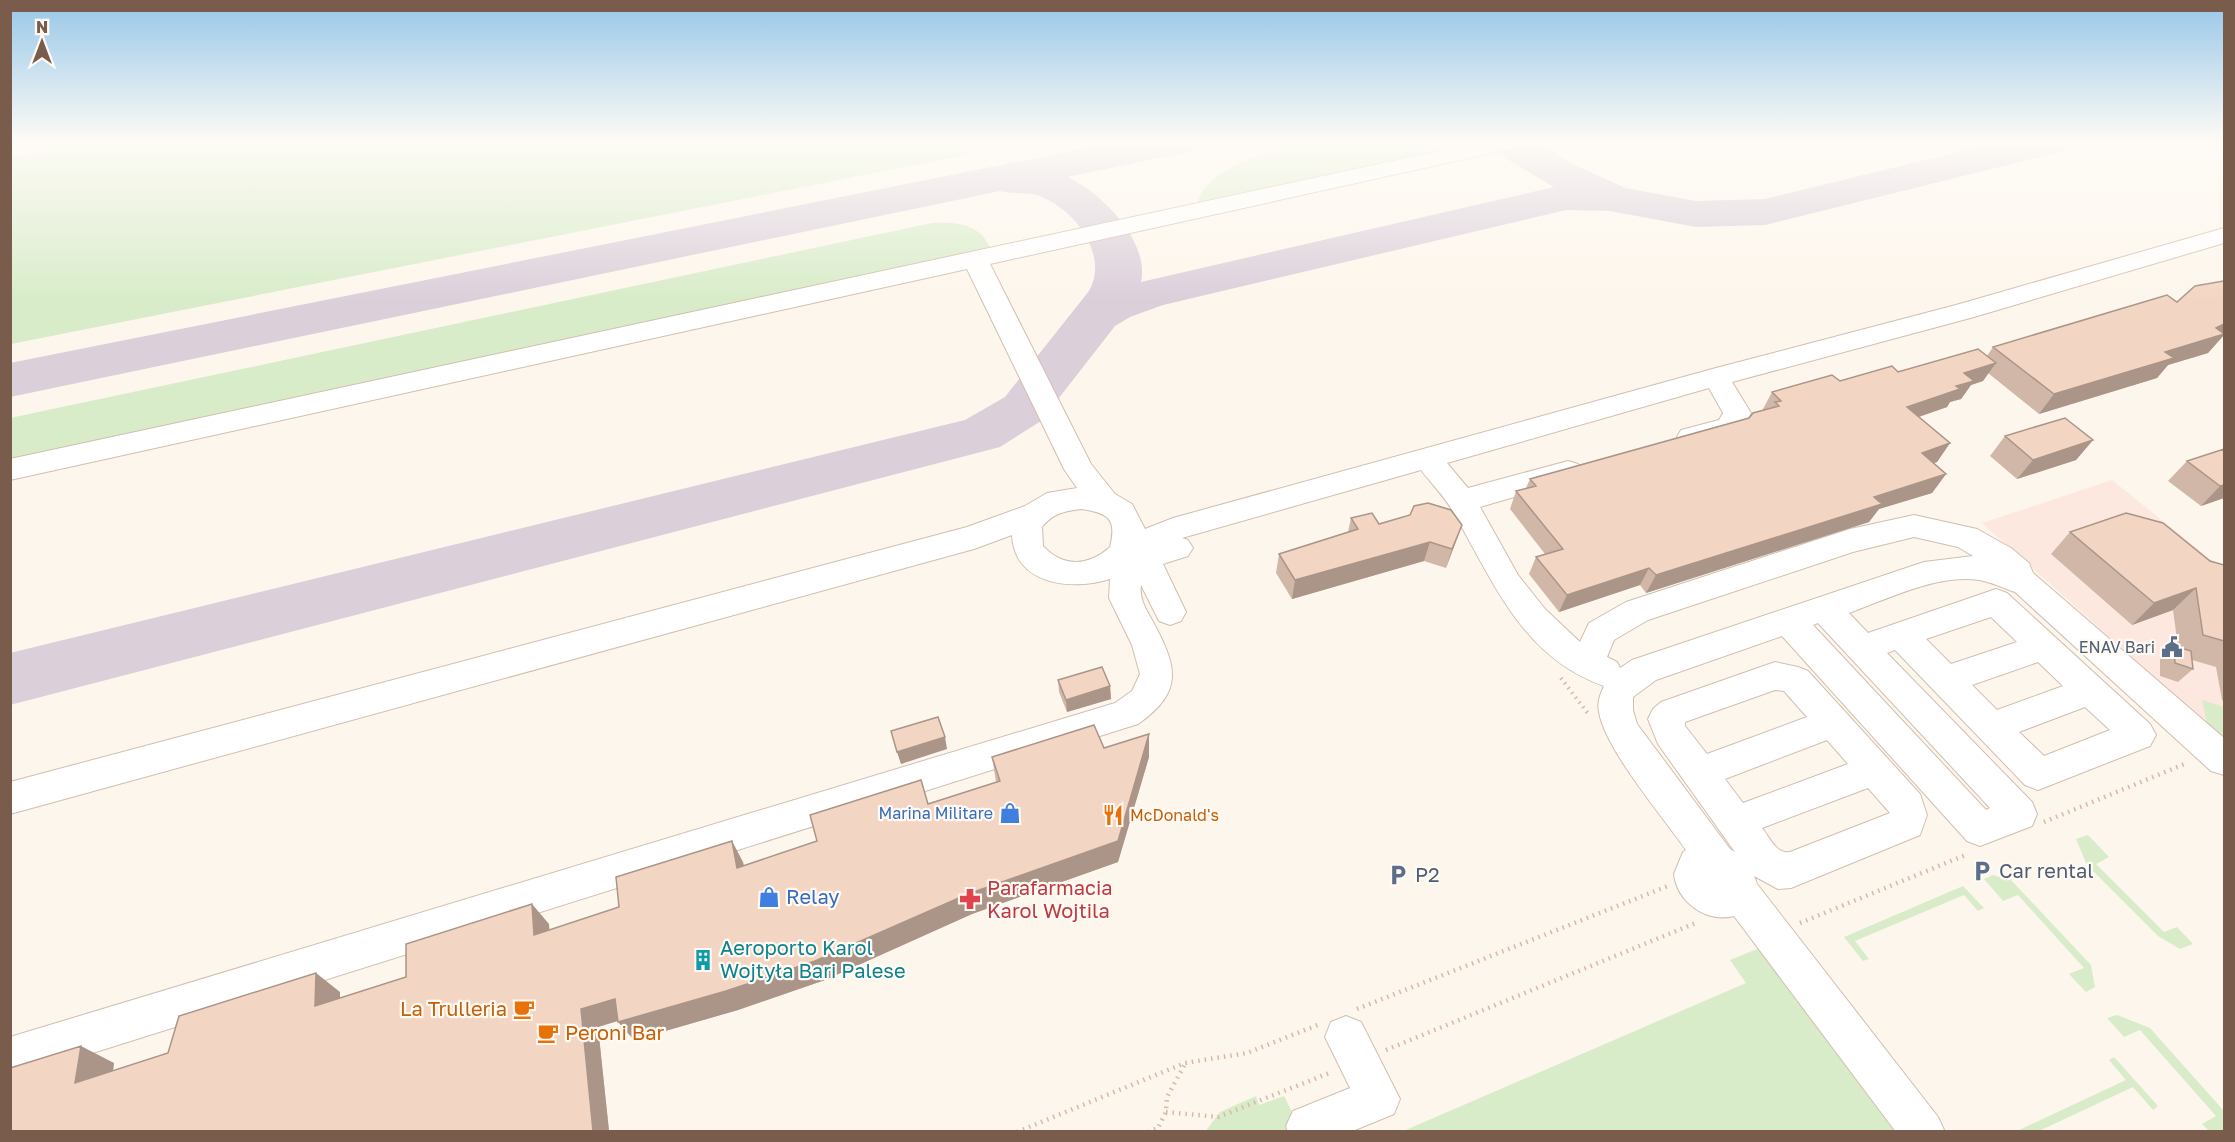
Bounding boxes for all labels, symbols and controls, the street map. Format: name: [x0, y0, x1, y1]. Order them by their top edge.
north arrow: [12, 12, 72, 72]
text: N: [36, 17, 48, 37]
public building icon: ENAV Bari: [2160, 635, 2184, 659]
place label: ENAV Bari: [2079, 637, 2155, 657]
shop icon: Marina Militare: [998, 801, 1022, 825]
place label: Marina Militare: [879, 803, 993, 823]
restaurant icon: McDonald's: [1101, 803, 1125, 827]
place label: McDonald's: [1130, 805, 1219, 825]
place label: Car rental: [1999, 858, 2094, 882]
parking icon: Car rental: [1970, 859, 1994, 883]
place label: P2: [1415, 862, 1440, 886]
parking icon: P2: [1386, 863, 1410, 887]
place label: Parafarmacia Karol Wojtila: [987, 875, 1113, 922]
place label: Relay: [786, 884, 840, 908]
shop icon: Relay: [757, 885, 781, 909]
pharmacy icon: Parafarmacia Karol Wojtila: [958, 887, 982, 911]
place label: Aeroporto Karol Wojtyła Bari Palese: [720, 935, 906, 982]
building icon: Aeroporto Karol Wojtyła Bari Palese: [691, 948, 715, 972]
place label: La Trulleria: [400, 996, 507, 1020]
cafe icon: La Trulleria: [512, 997, 536, 1021]
place label: Peroni Bar: [565, 1020, 664, 1044]
cafe icon: Peroni Bar: [536, 1021, 560, 1045]

